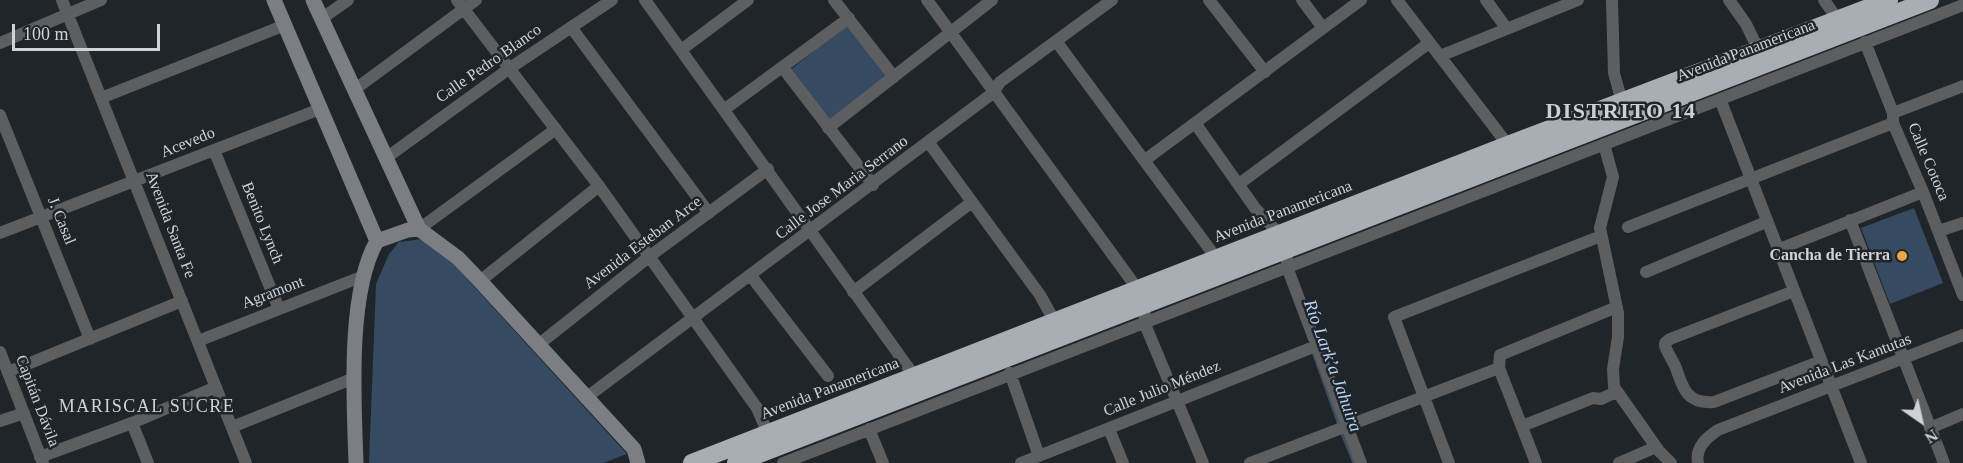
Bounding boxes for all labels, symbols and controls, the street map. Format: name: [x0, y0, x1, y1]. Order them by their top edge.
scale bar: [15, 12, 164, 50]
street label: Avenida Panamericana: [1674, 16, 1818, 86]
street label: Calle Pedro Blanco: [433, 20, 545, 108]
text: 100 m: [23, 24, 69, 44]
district label: DISTRITO 14: [1545, 99, 1697, 125]
street label: Calle Cotoca: [1903, 120, 1953, 204]
street label: Acevedo: [158, 123, 218, 163]
street label: Calle Jose Maria Serrano: [772, 132, 912, 244]
street label: Avenida Santa Fe: [141, 169, 199, 281]
street label: Avenida Panamericana: [1211, 177, 1355, 247]
street label: Benito Lynch: [237, 179, 287, 267]
street label: Avenida Esteban Arce: [580, 192, 706, 294]
street label: J. Casal: [43, 194, 79, 248]
place label: Cancha de Tierra: [1769, 246, 1890, 266]
marker: Cancha de Tierra: [1895, 249, 1909, 263]
street label: Agramont: [239, 272, 307, 314]
water label: Río Lark’a Jahuira: [1298, 297, 1366, 435]
street label: Avenida Las Kantutas: [1776, 330, 1914, 398]
street label: Capitán Dávila: [11, 353, 63, 449]
street label: Avenida Panamericana: [758, 354, 902, 424]
street label: Calle Julio Méndez: [1101, 357, 1223, 421]
north arrow: [1891, 391, 1951, 451]
district label: MARISCAL SUCRE: [59, 396, 235, 418]
text: N: [1922, 426, 1941, 447]

